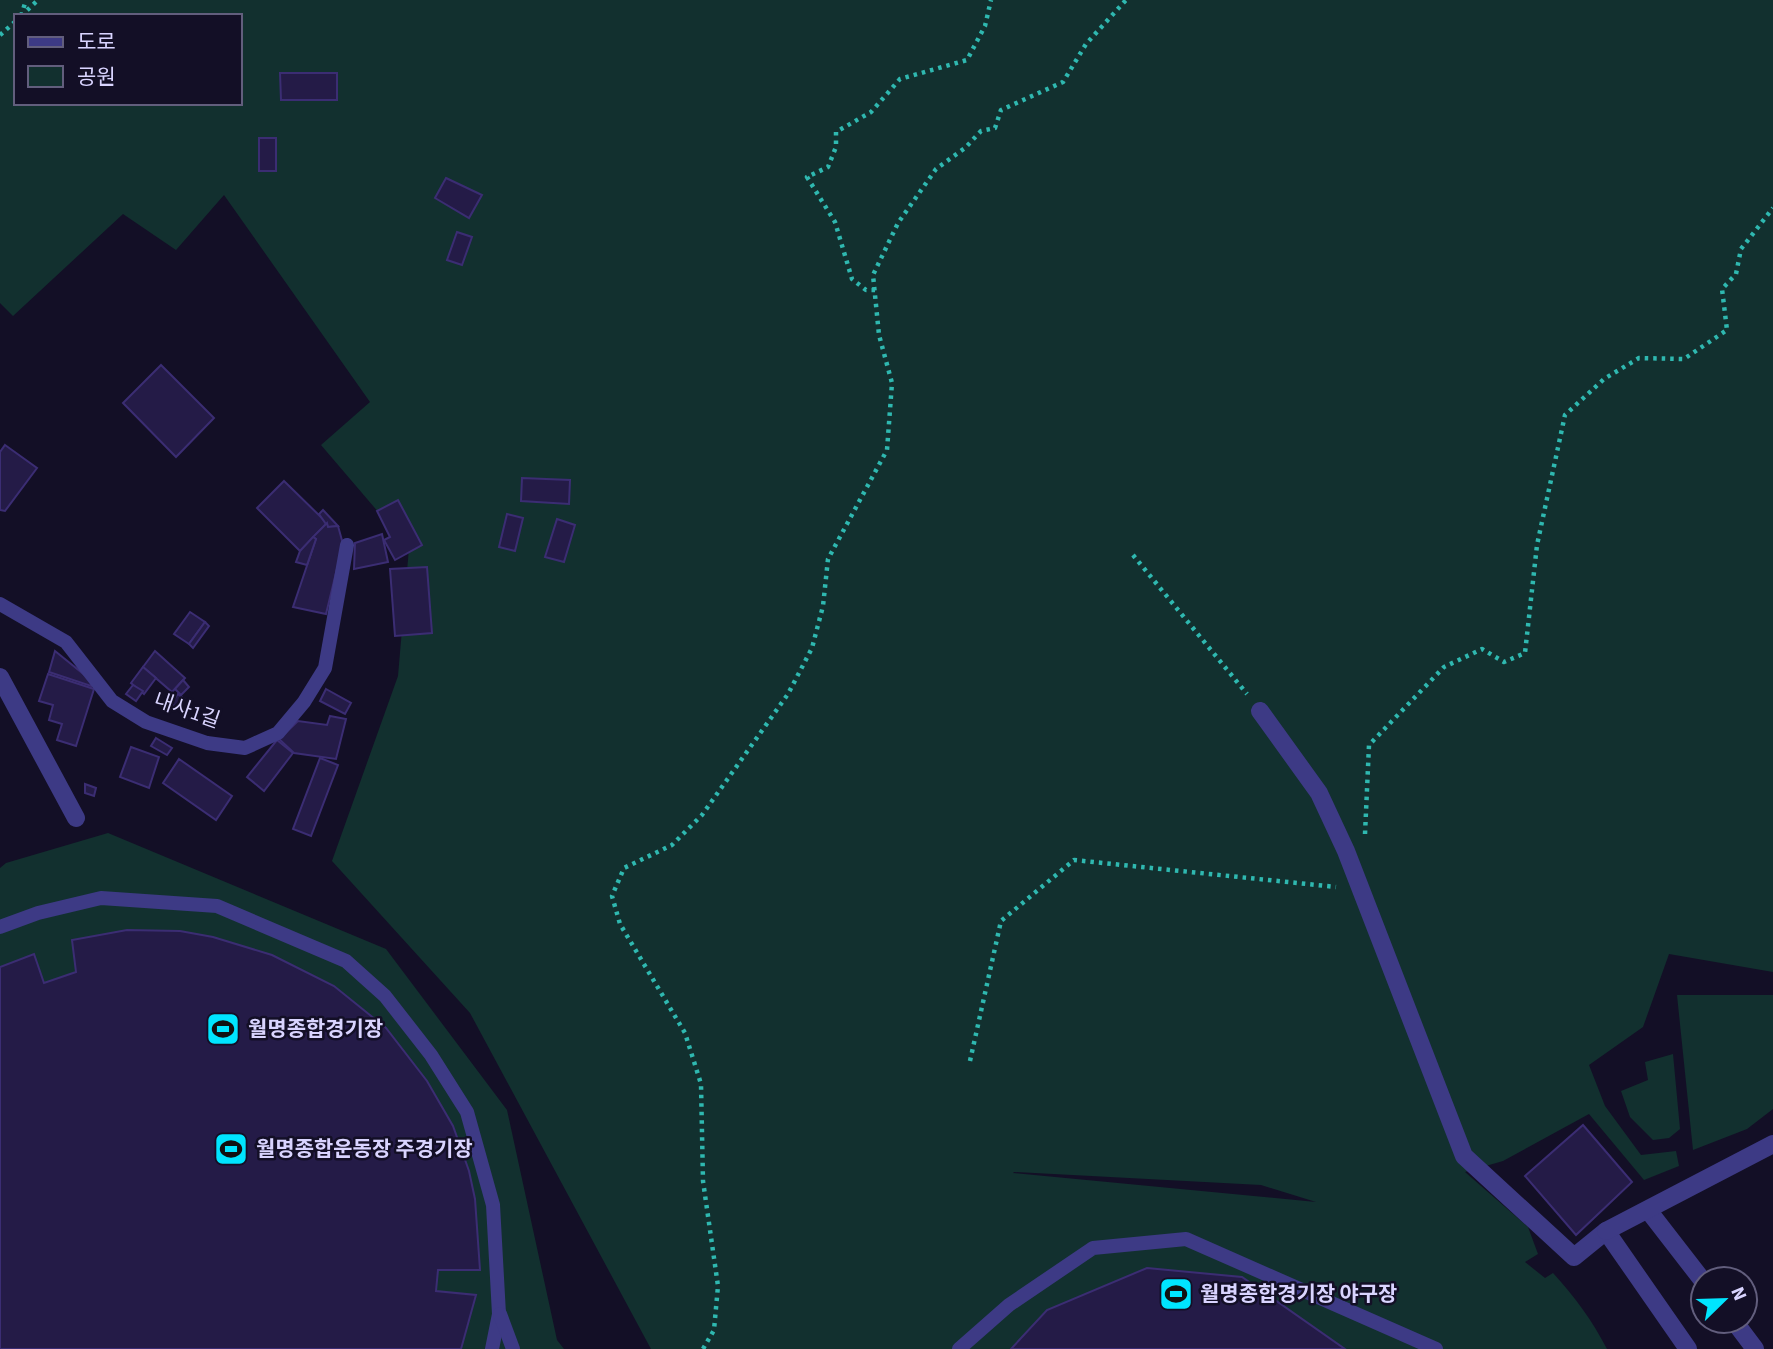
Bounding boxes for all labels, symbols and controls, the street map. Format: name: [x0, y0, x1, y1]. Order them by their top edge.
legend: [14, 14, 242, 105]
text: 도로: [77, 27, 116, 57]
text: 공원: [77, 62, 116, 92]
street label: 내사1길: [150, 685, 224, 735]
sports icon: 월명종합경기장: [204, 1010, 242, 1048]
place label: 월명종합경기장: [248, 1014, 383, 1044]
sports icon: 월명종합운동장 주경기장: [212, 1130, 250, 1168]
place label: 월명종합운동장 주경기장: [256, 1134, 473, 1164]
north arrow: [1689, 1265, 1759, 1335]
sports icon: 월명종합경기장 야구장: [1157, 1275, 1195, 1313]
place label: 월명종합경기장 야구장: [1200, 1279, 1397, 1309]
text: N: [1723, 1283, 1753, 1305]

